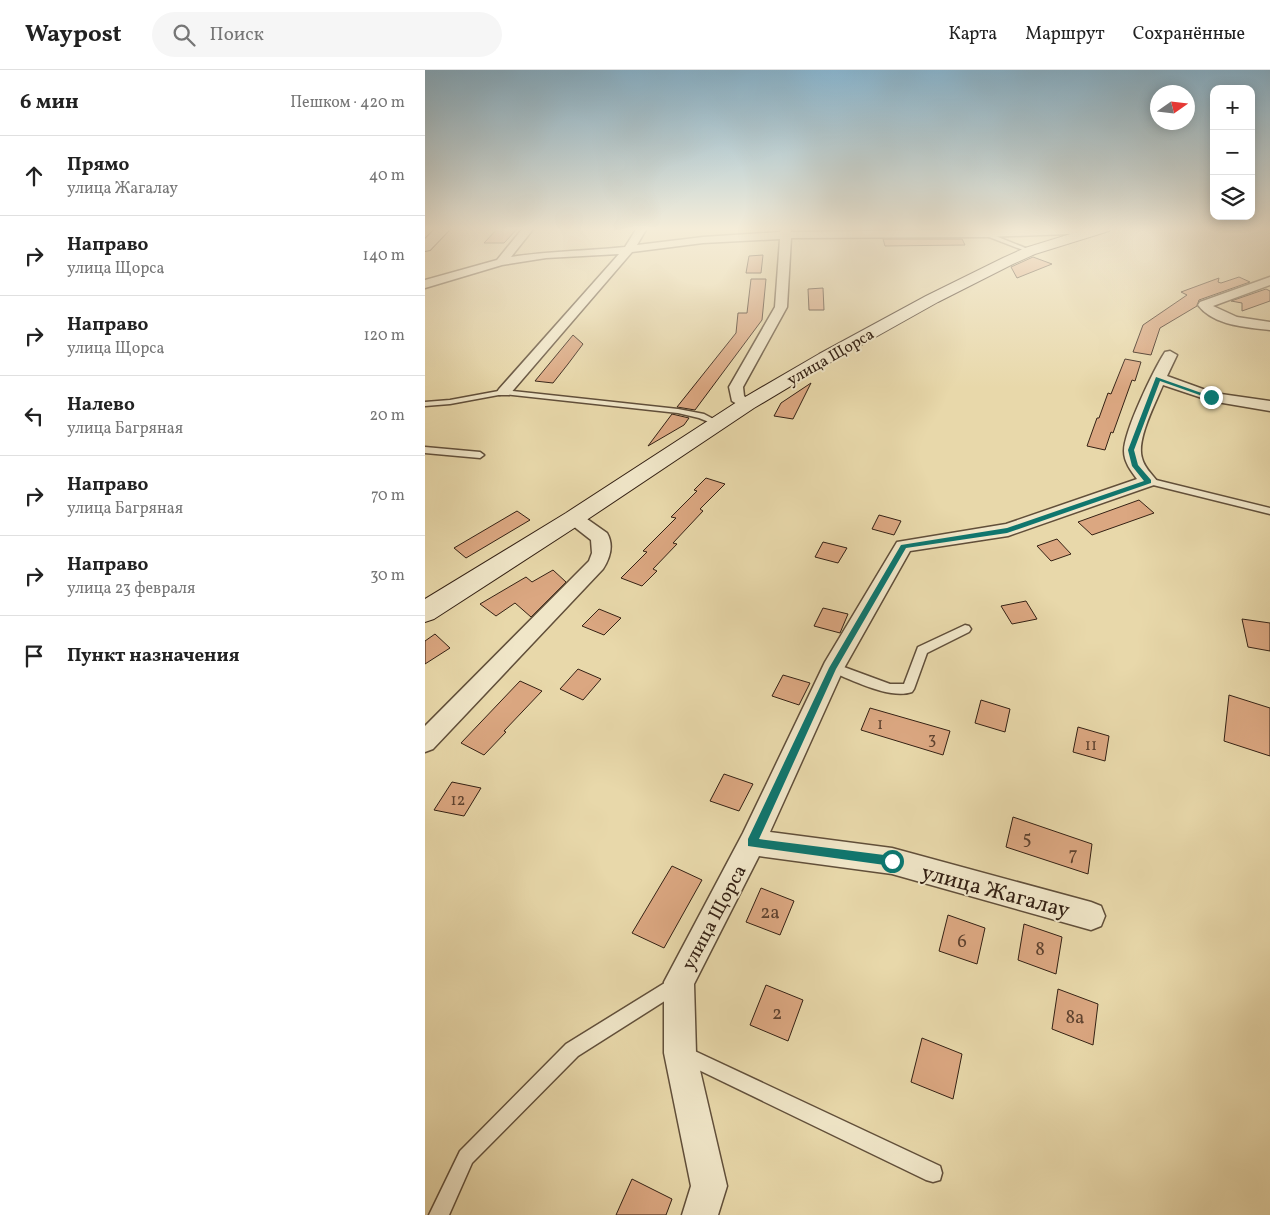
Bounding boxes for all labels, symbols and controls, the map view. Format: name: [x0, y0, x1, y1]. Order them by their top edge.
search box: [152, 12, 502, 57]
text: Waypost: [25, 18, 122, 52]
icon: search: [170, 21, 198, 49]
text: Поиск: [210, 22, 264, 48]
text: Карта: [948, 22, 997, 47]
text: Маршрут: [1025, 22, 1105, 47]
text: Сохранённые: [1133, 22, 1245, 47]
north arrow: [1150, 85, 1195, 130]
map controls: [1210, 85, 1255, 220]
button: +: [1210, 85, 1255, 130]
text: 6 мин: [20, 88, 79, 117]
text: Пешком · 420 m: [290, 92, 405, 114]
button: −: [1210, 130, 1255, 175]
text: Прямо: [67, 152, 129, 178]
icon: ahead: [20, 162, 48, 190]
text: 40 m: [369, 165, 405, 187]
button: layers: [1210, 175, 1255, 220]
text: улица Жагалау: [67, 178, 178, 200]
text: Направо: [67, 232, 149, 258]
icon: right: [20, 242, 48, 270]
text: 140 m: [363, 245, 405, 267]
text: улица Щорса: [67, 258, 164, 280]
text: Направо: [67, 312, 149, 338]
icon: right: [20, 322, 48, 350]
street label: улица Щорса: [783, 324, 879, 392]
text: 120 m: [363, 325, 405, 347]
text: улица Щорса: [67, 338, 164, 360]
route end: [1200, 386, 1223, 409]
text: Налево: [67, 392, 135, 418]
icon: left: [20, 402, 48, 430]
text: 20 m: [370, 405, 405, 427]
text: улица Багряная: [67, 418, 183, 440]
text: Направо: [67, 472, 149, 498]
icon: right: [20, 482, 48, 510]
text: 70 m: [371, 485, 405, 507]
text: улица Багряная: [67, 498, 183, 520]
text: Направо: [67, 552, 149, 578]
icon: right: [20, 562, 48, 590]
text: 30 m: [370, 565, 405, 587]
text: улица 23 февраля: [67, 578, 195, 600]
icon: arrive: [20, 642, 48, 670]
text: Пункт назначения: [67, 643, 240, 669]
house number: 1: [877, 714, 883, 736]
house number: 3: [928, 729, 936, 751]
house number: 11: [1085, 735, 1097, 757]
house number: 12: [451, 790, 465, 812]
house number: 5: [1022, 826, 1032, 852]
house number: 7: [1068, 842, 1078, 868]
route start: [881, 850, 904, 873]
street label: улица Жагалау: [918, 858, 1073, 927]
street label: улица Щорса: [676, 861, 753, 975]
house number: 2а: [760, 900, 780, 926]
house number: 6: [957, 929, 967, 955]
house number: 8: [1035, 937, 1045, 963]
house number: 2: [772, 1001, 782, 1027]
house number: 8а: [1065, 1005, 1085, 1031]

